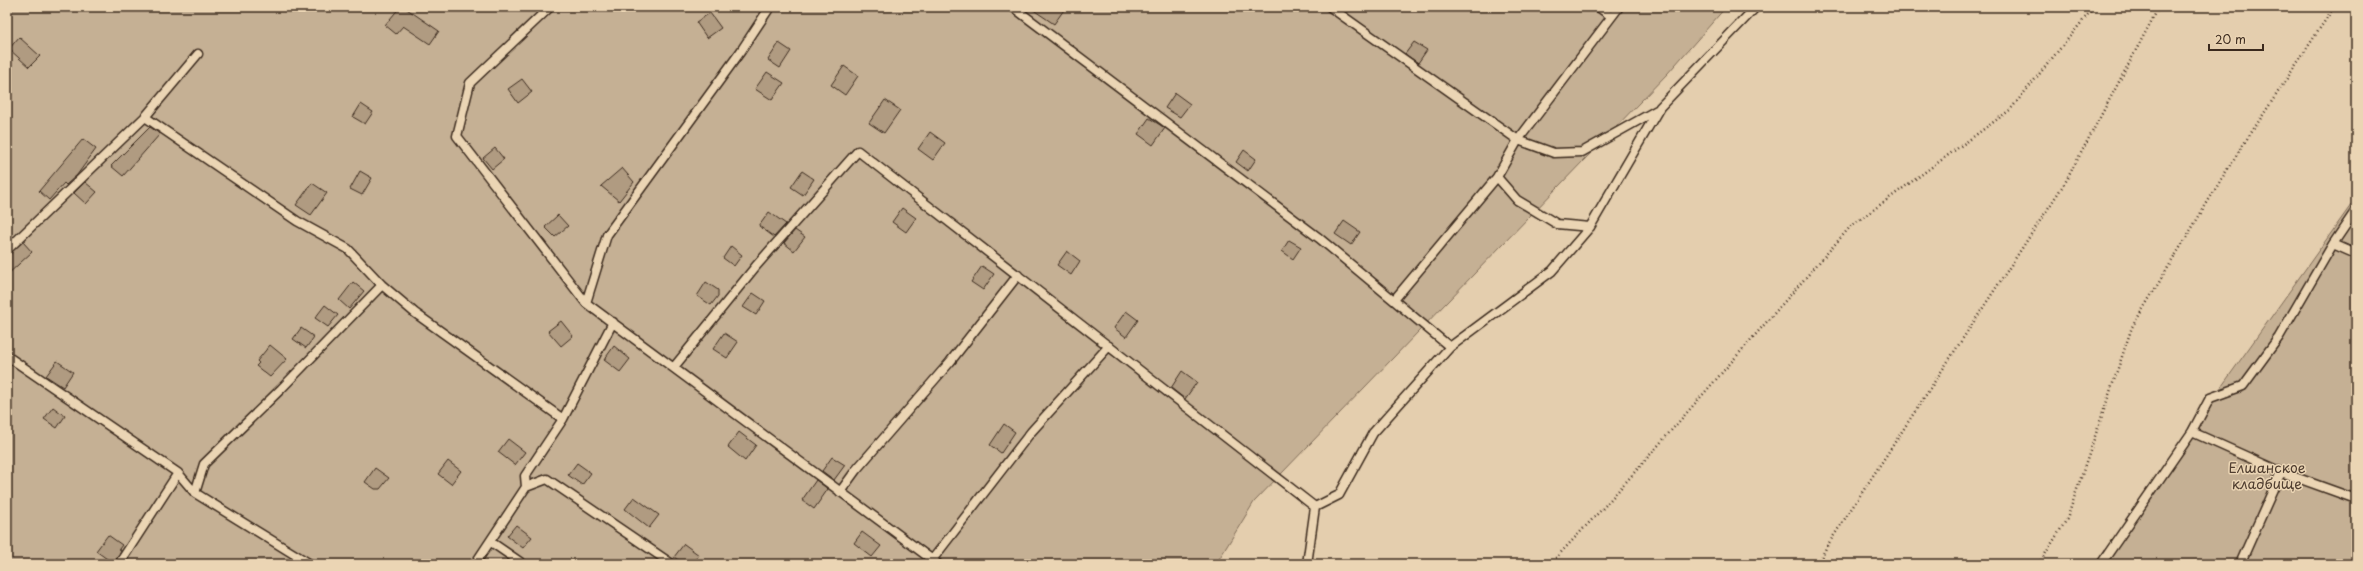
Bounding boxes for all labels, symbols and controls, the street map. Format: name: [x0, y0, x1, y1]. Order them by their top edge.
scale bar: [2209, 26, 2263, 52]
text: 20 m: [2215, 30, 2246, 48]
park label: Елшанское кладбище: [2228, 457, 2306, 494]

